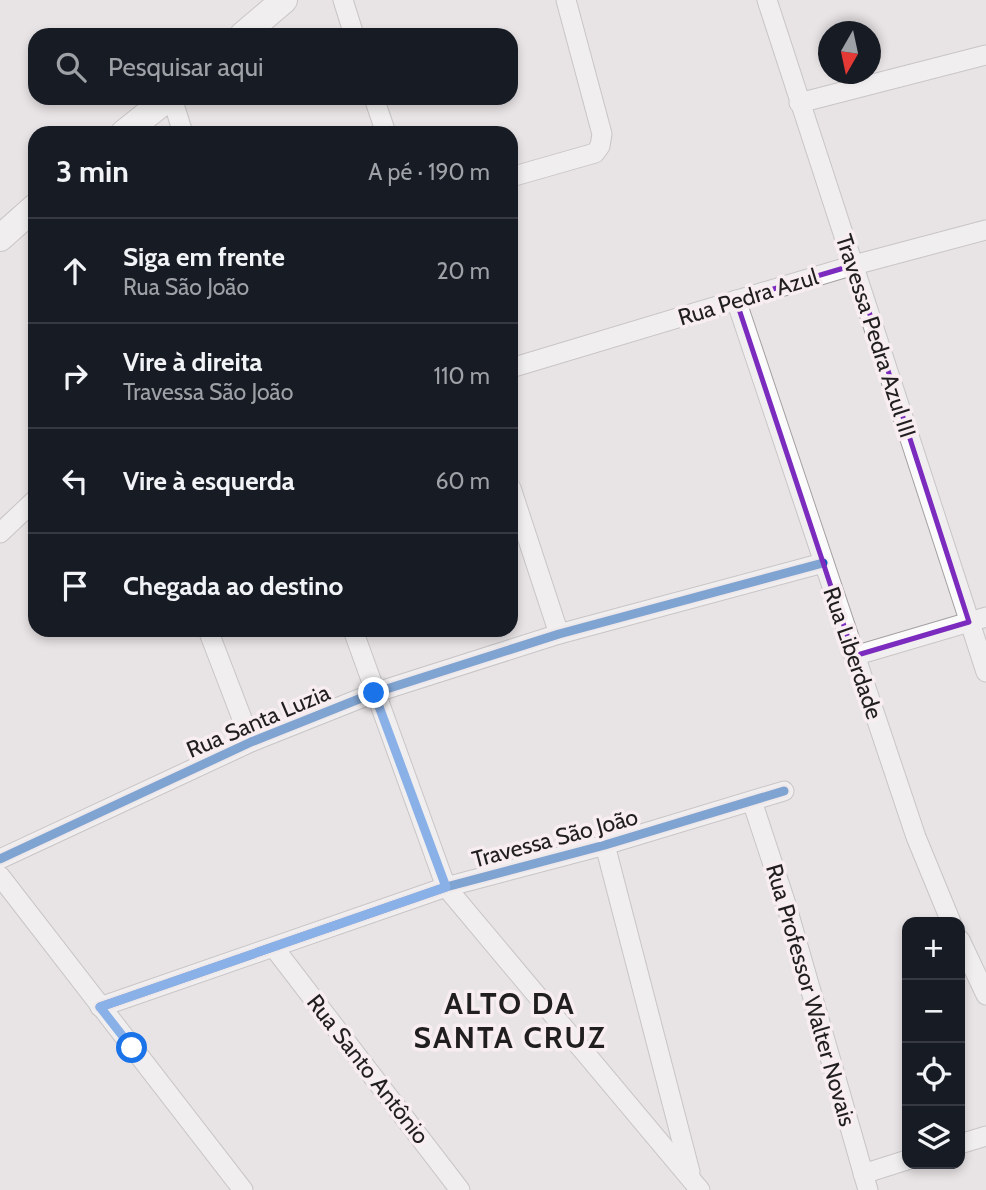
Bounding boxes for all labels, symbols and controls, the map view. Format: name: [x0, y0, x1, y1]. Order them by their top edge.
north arrow: [818, 21, 881, 84]
search box: [28, 28, 518, 105]
icon: search: [52, 48, 90, 86]
text: Pesquisar aqui: [108, 51, 264, 83]
text: 3 min: [56, 153, 129, 190]
text: A pé · 190 m: [368, 158, 490, 186]
street label: Travessa Pedra Azul III: [830, 231, 922, 441]
text: Siga em frente: [123, 241, 285, 273]
icon: ahead: [56, 252, 94, 290]
text: 20 m: [437, 257, 490, 285]
street label: Rua Pedra Azul: [675, 262, 822, 332]
text: Rua São João: [123, 273, 249, 301]
text: Vire à direita: [123, 346, 263, 378]
icon: right: [56, 357, 94, 395]
text: 110 m: [434, 362, 490, 390]
text: Travessa São João: [123, 378, 293, 406]
icon: left: [56, 462, 94, 500]
text: Vire à esquerda: [123, 465, 295, 497]
text: 60 m: [436, 467, 490, 495]
icon: arrive: [56, 567, 94, 605]
text: Chegada ao destino: [123, 570, 343, 602]
street label: Rua Liberdade: [817, 583, 889, 723]
route end: [358, 677, 389, 708]
street label: Rua Santa Luzia: [182, 678, 334, 764]
street label: Travessa São João: [469, 802, 641, 874]
street label: Rua Professor Walter Novais: [760, 861, 862, 1129]
map controls: [902, 917, 965, 1169]
button: +: [902, 917, 965, 980]
button: −: [902, 980, 965, 1043]
district label: ALTO DA SANTA CRUZ: [414, 985, 606, 1056]
street label: Rua Santo Antônio: [301, 989, 435, 1149]
route start: [116, 1032, 147, 1063]
button: locate: [902, 1043, 965, 1106]
button: layers: [902, 1106, 965, 1169]

